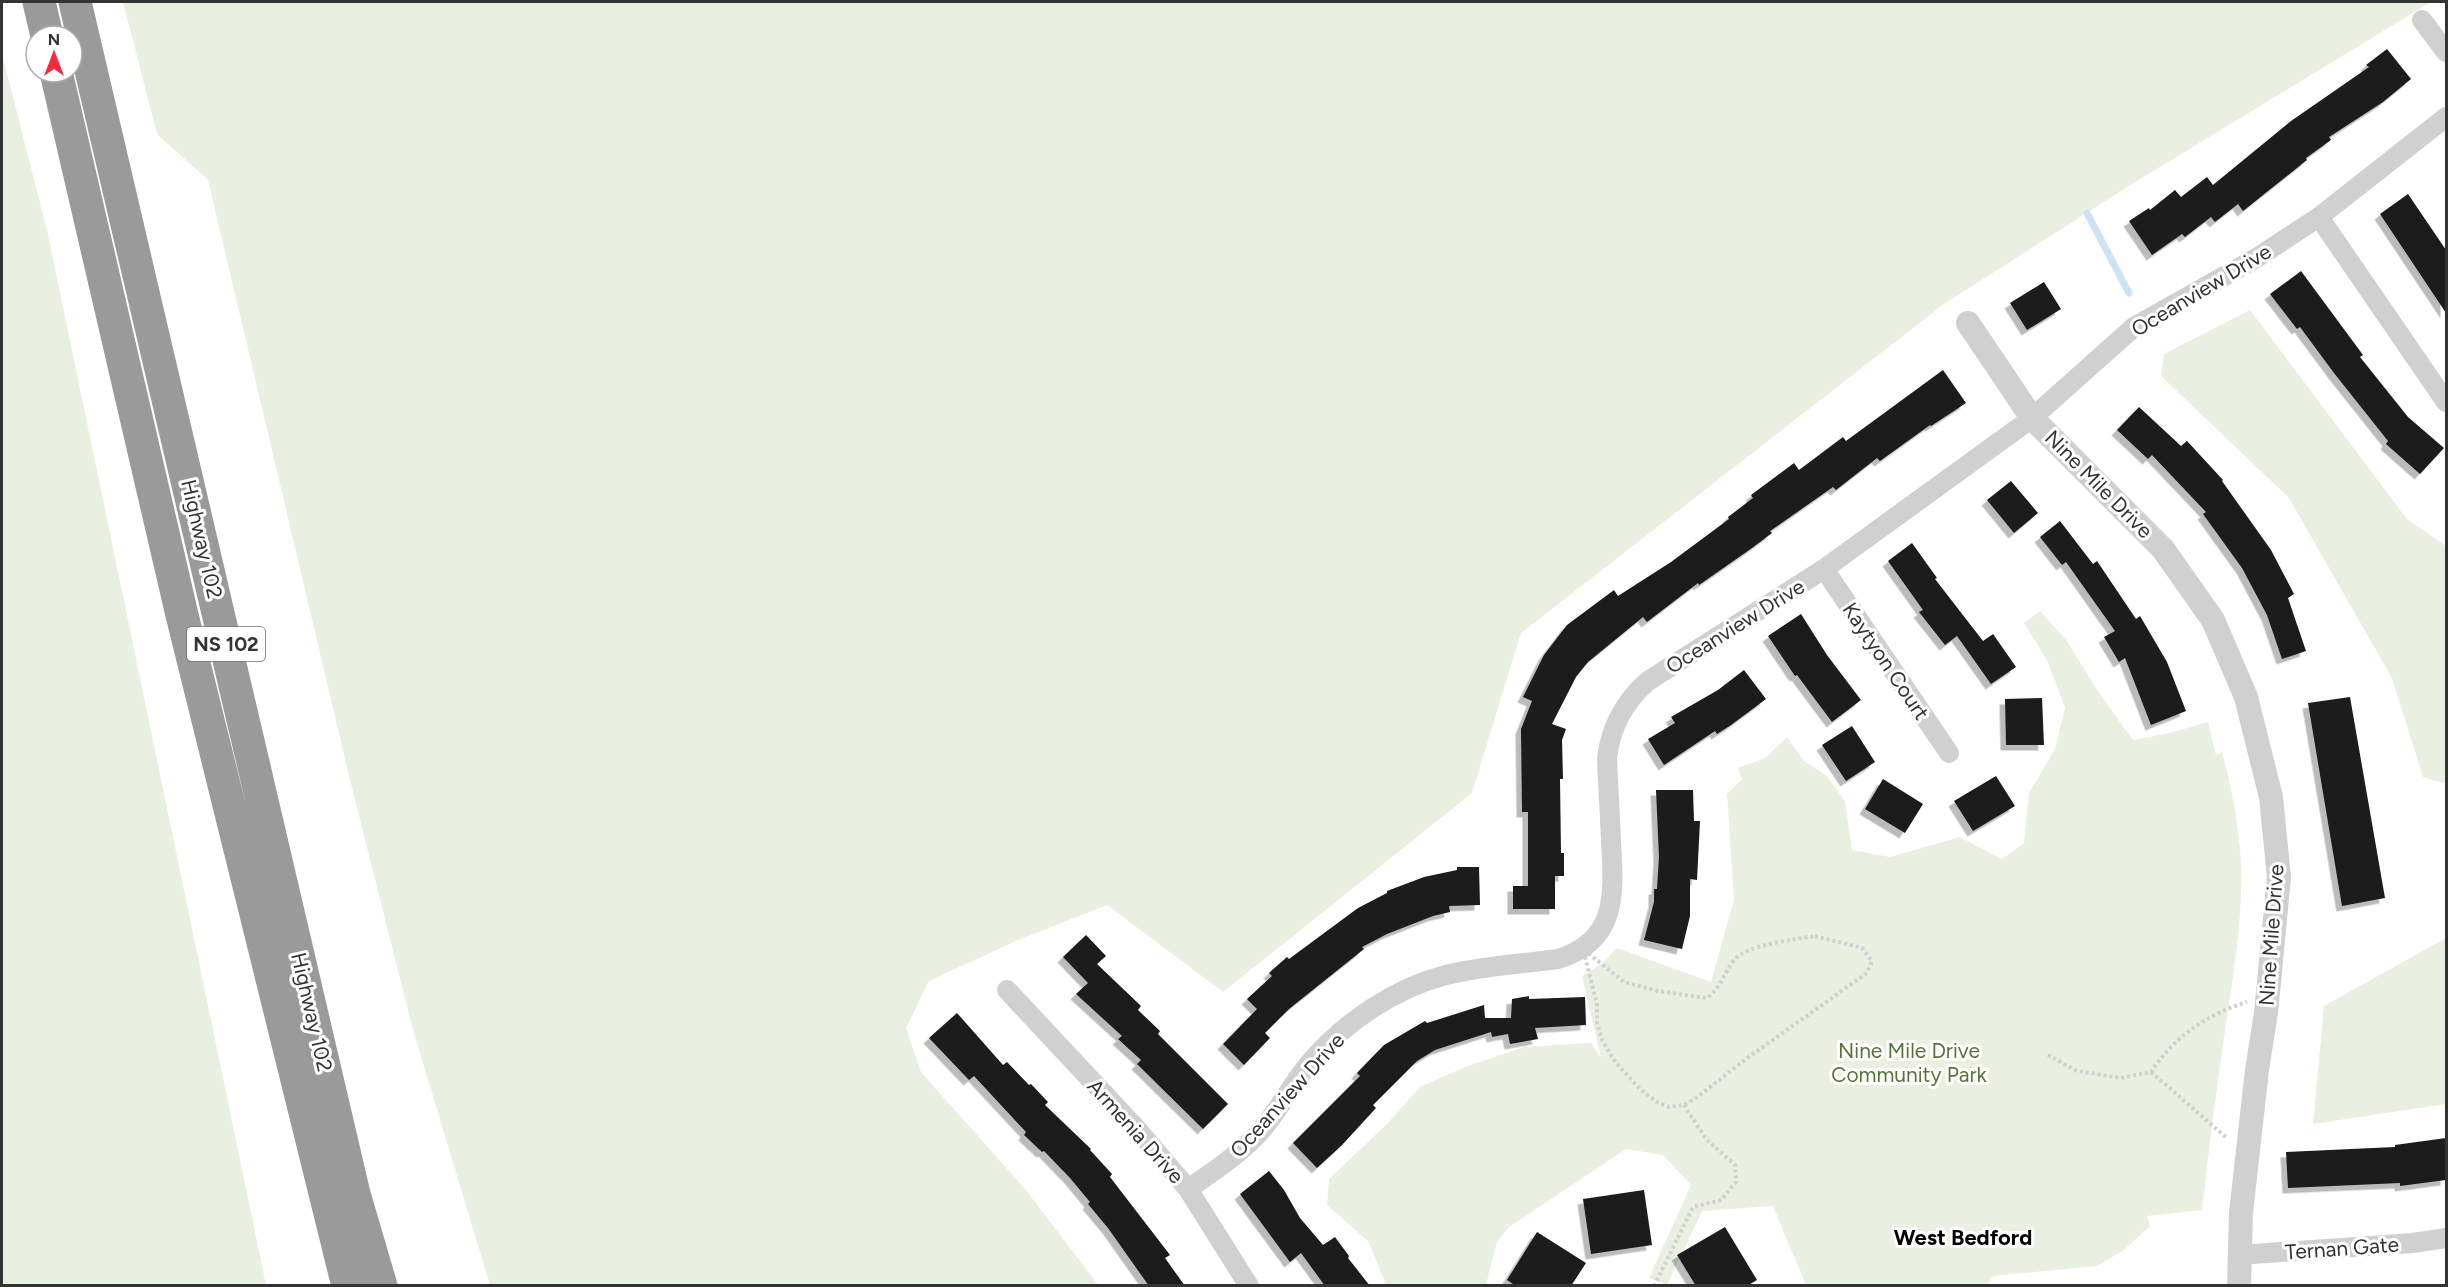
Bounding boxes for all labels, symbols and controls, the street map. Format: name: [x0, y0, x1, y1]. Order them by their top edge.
north arrow: [24, 24, 84, 84]
text: N: [48, 30, 60, 49]
street label: Oceanview Drive: [2127, 238, 2275, 342]
street label: Nine Mile Drive: [2040, 425, 2158, 543]
street label: Highway 102: [176, 477, 228, 601]
street label: Oceanview Drive: [1661, 573, 1809, 679]
street label: Kaytyon Court: [1838, 598, 1934, 724]
road number: NS 102: [187, 627, 265, 661]
street label: Nine Mile Drive: [2254, 863, 2288, 1007]
street label: Highway 102: [286, 950, 338, 1074]
street label: Oceanview Drive: [1225, 1028, 1349, 1162]
park label: Nine Mile Drive Community Park: [1831, 1038, 1988, 1087]
street label: Armenia Drive: [1083, 1074, 1189, 1188]
district label: West Bedford: [1894, 1224, 2032, 1251]
street label: Ternan Gate: [2284, 1232, 2400, 1264]

